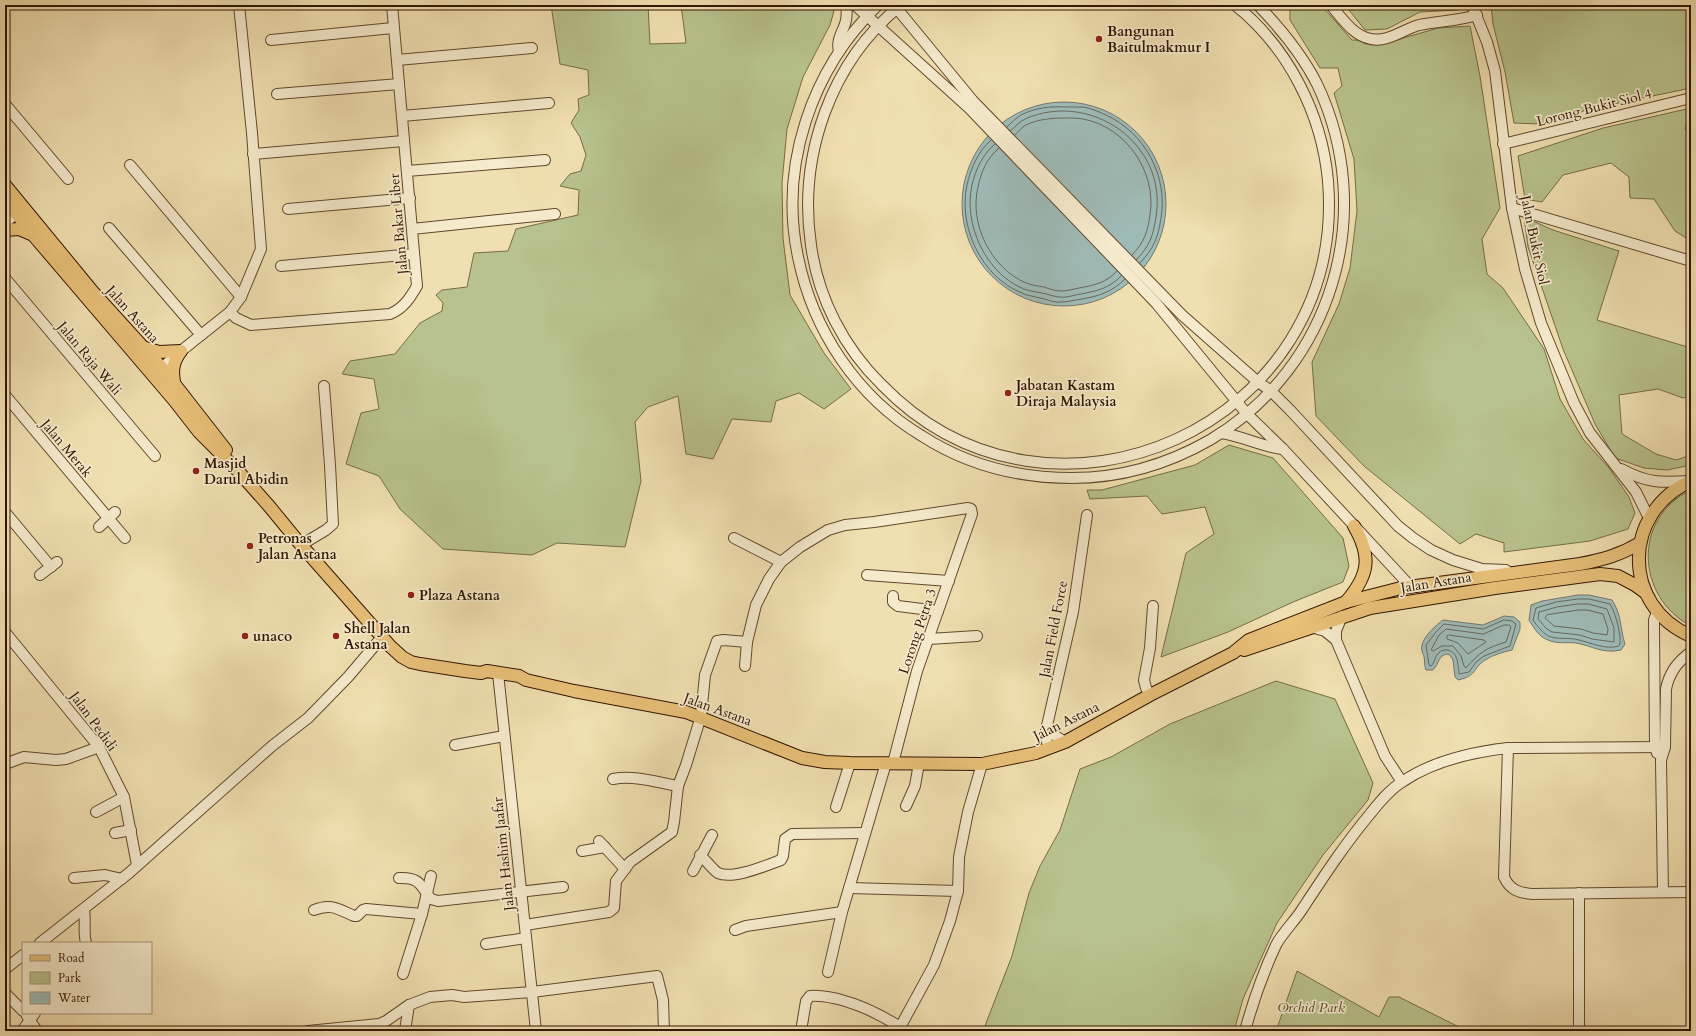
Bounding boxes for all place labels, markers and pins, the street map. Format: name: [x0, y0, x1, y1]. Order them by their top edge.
place label: Bangunan Baitulmakmur I: [1107, 22, 1210, 57]
marker: Bangunan Baitulmakmur I: [1094, 34, 1104, 44]
place label: Jabatan Kastam Diraja Malaysia: [1014, 376, 1116, 411]
marker: Jabatan Kastam Diraja Malaysia: [1003, 388, 1013, 398]
place label: Masjid Darul Abidin: [204, 454, 289, 489]
marker: Masjid Darul Abidin: [191, 466, 201, 476]
place label: Petronas Jalan Astana: [256, 529, 337, 564]
marker: Petronas Jalan Astana: [245, 541, 255, 551]
place label: Plaza Astana: [419, 586, 500, 605]
marker: Plaza Astana: [406, 590, 416, 600]
place label: Shell Jalan Astana: [344, 619, 410, 654]
place label: unaco: [253, 627, 292, 646]
marker: unaco: [240, 631, 250, 641]
marker: Shell Jalan Astana: [331, 631, 341, 641]

